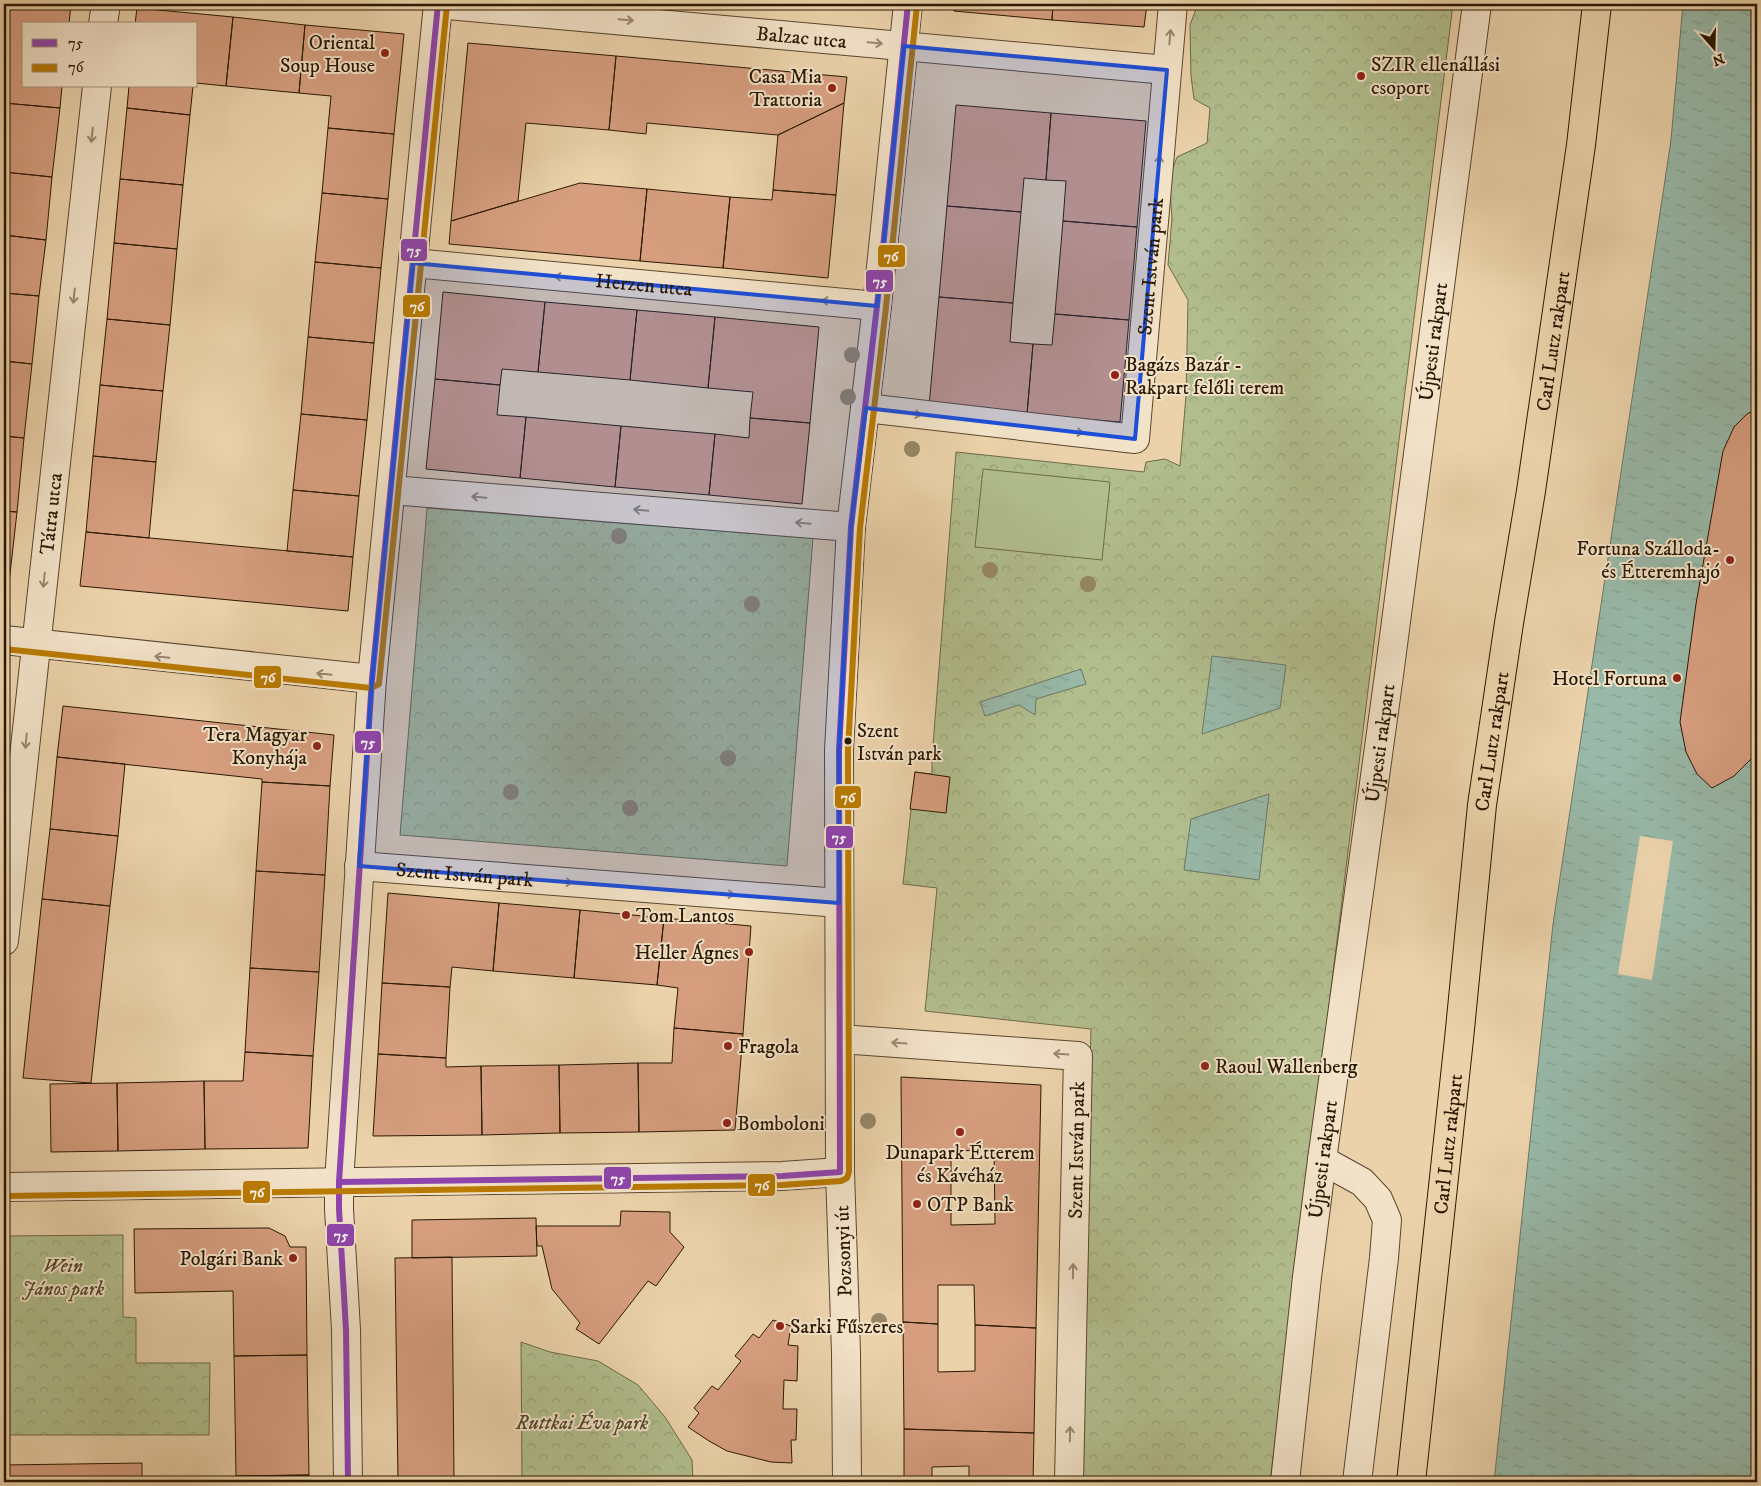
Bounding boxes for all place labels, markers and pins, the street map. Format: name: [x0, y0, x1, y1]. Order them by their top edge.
place label: Oriental Soup House: [280, 31, 375, 79]
marker: Oriental Soup House: [379, 47, 391, 59]
place label: SZIR ellenállási csoport: [1371, 53, 1500, 101]
place label: Casa Mia Trattoria: [749, 65, 822, 113]
marker: SZIR ellenállási csoport: [1355, 70, 1367, 82]
marker: Casa Mia Trattoria: [826, 82, 838, 94]
place label: Bagázs Bazár - Rakpart felőli terem: [1125, 353, 1284, 401]
marker: Bagázs Bazár - Rakpart felőli terem: [1109, 369, 1121, 381]
place label: Fortuna Szálloda- és Étteremhajó: [1576, 537, 1720, 585]
marker: Fortuna Szálloda- és Étteremhajó: [1724, 554, 1736, 566]
place label: Hotel Fortuna: [1552, 667, 1667, 692]
marker: Hotel Fortuna: [1671, 672, 1683, 684]
place label: Szent István park: [857, 720, 942, 766]
place label: Tera Magyar Konyhája: [203, 723, 308, 771]
marker: Szent István park: [843, 736, 853, 746]
marker: Tera Magyar Konyhája: [311, 740, 323, 752]
place label: Tom Lantos: [636, 904, 734, 929]
marker: Tom Lantos: [620, 909, 632, 921]
place label: Heller Ágnes: [634, 940, 739, 966]
marker: Heller Ágnes: [743, 946, 755, 958]
place label: Fragola: [738, 1035, 800, 1060]
marker: Fragola: [722, 1040, 734, 1052]
place label: Raoul Wallenberg: [1215, 1055, 1358, 1080]
marker: Raoul Wallenberg: [1199, 1060, 1211, 1072]
place label: Bomboloni: [737, 1112, 825, 1137]
marker: Bomboloni: [721, 1117, 733, 1129]
marker: Dunapark Étterem és Kávéház: [954, 1126, 966, 1138]
place label: Dunapark Étterem és Kávéház: [885, 1141, 1035, 1189]
place label: OTP Bank: [927, 1193, 1014, 1218]
marker: OTP Bank: [911, 1198, 923, 1210]
place label: Polgári Bank: [179, 1247, 283, 1272]
marker: Polgári Bank: [287, 1252, 299, 1264]
place label: Sarki Fűszeres: [790, 1315, 903, 1340]
marker: Sarki Fűszeres: [774, 1320, 786, 1332]

